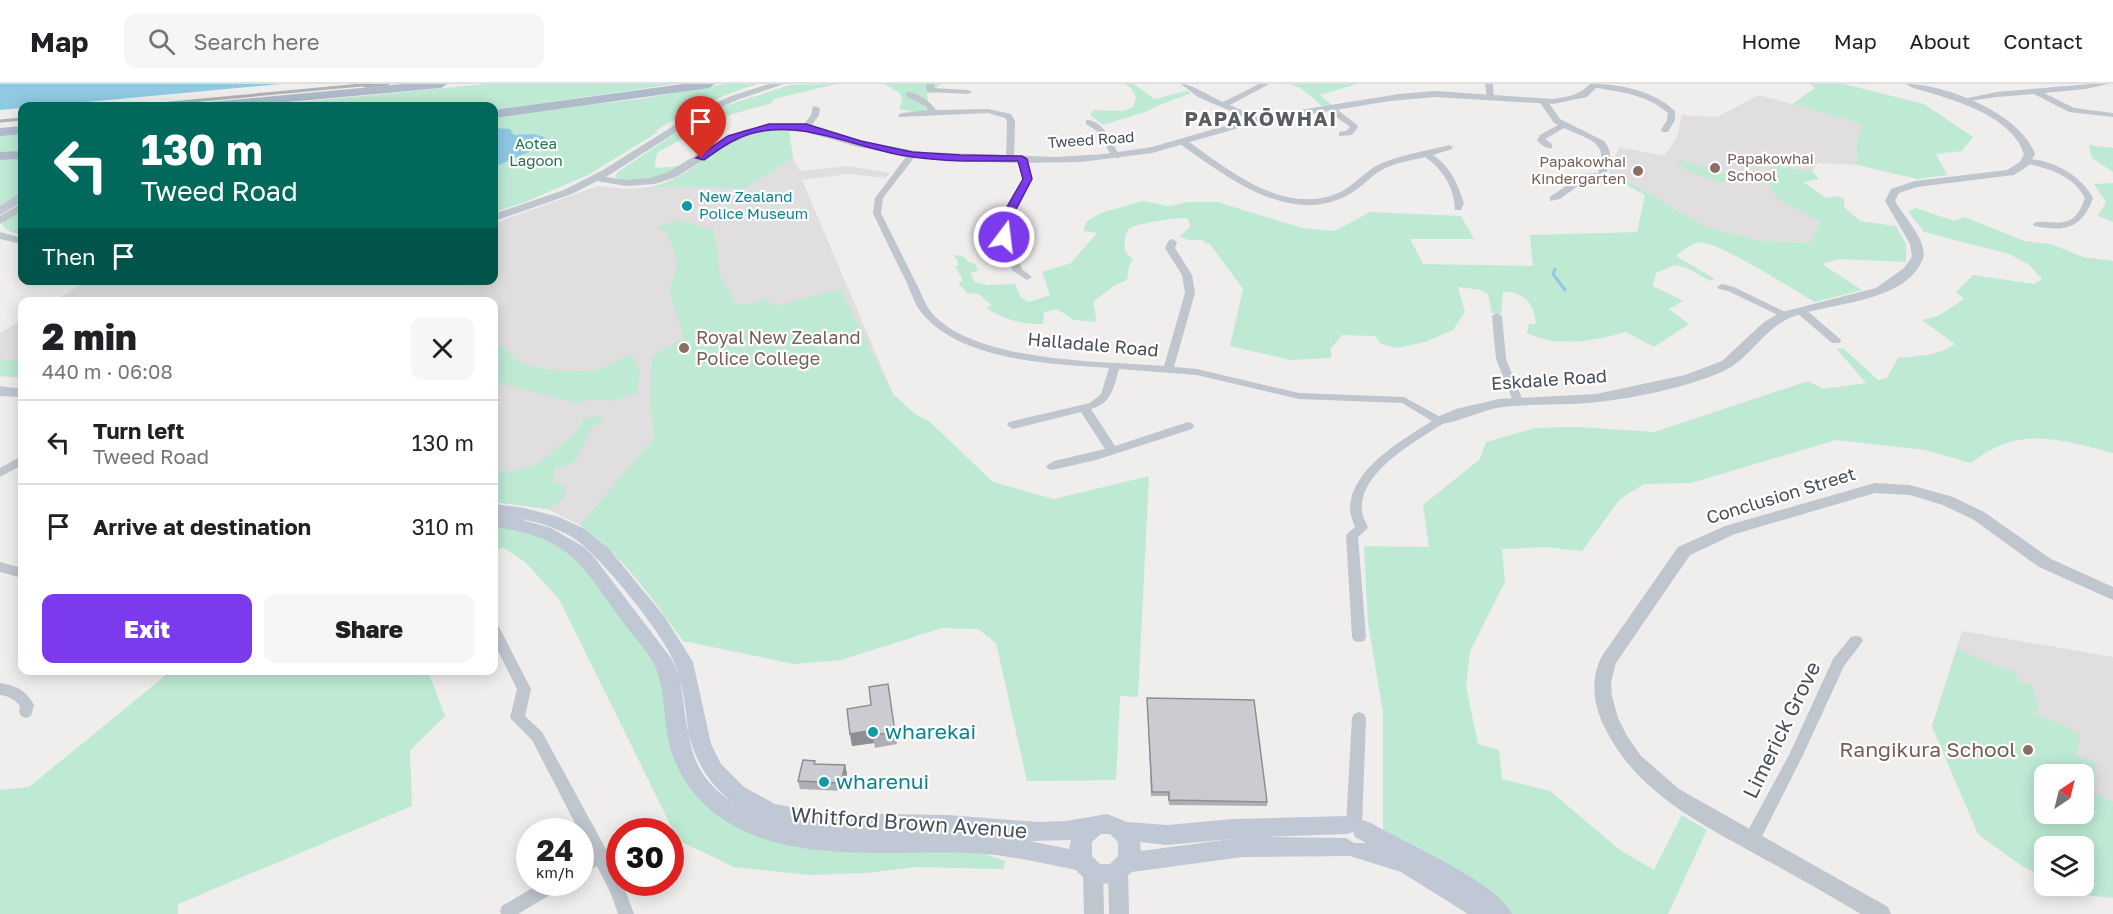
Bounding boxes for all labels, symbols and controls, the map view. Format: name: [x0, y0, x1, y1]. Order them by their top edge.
search box: [124, 14, 544, 68]
text: Map: [30, 25, 88, 58]
icon: search: [145, 25, 178, 58]
text: Search here: [193, 28, 319, 55]
text: Home: [1741, 28, 1801, 54]
text: Map: [1834, 28, 1877, 54]
text: About: [1910, 28, 1970, 54]
text: Contact: [2003, 28, 2083, 54]
pin: [675, 96, 726, 158]
icon: arrive: [684, 105, 717, 138]
district label: PAPAKŌWHAI: [1184, 106, 1338, 130]
text: 130 m: [141, 124, 263, 174]
icon: left: [42, 126, 120, 204]
street label: Tweed Road: [1047, 127, 1135, 151]
park label: Aotea Lagoon: [509, 134, 563, 169]
place label: Papakowhai School: [1727, 149, 1814, 184]
place label: Papakowhai Kindergarten: [1531, 152, 1626, 187]
marker: Papakowhai School: [1708, 161, 1722, 175]
marker: Papakowhai Kindergarten: [1631, 164, 1645, 178]
text: Tweed Road: [141, 175, 298, 207]
place label: New Zealand Police Museum: [699, 187, 808, 222]
marker: New Zealand Police Museum: [680, 199, 694, 213]
position arrow: [972, 205, 1036, 269]
icon: arrive: [107, 240, 140, 273]
text: Then: [42, 243, 95, 270]
text: 2 min: [42, 315, 137, 358]
button: close: [411, 317, 474, 380]
place label: Royal New Zealand Police College: [696, 326, 861, 369]
street label: Halladale Road: [1027, 327, 1159, 361]
marker: Royal New Zealand Police College: [677, 341, 691, 355]
text: 440 m · 06:08: [42, 359, 173, 383]
street label: Eskdale Road: [1490, 364, 1608, 394]
text: Turn left: [93, 417, 184, 444]
icon: left: [42, 426, 75, 459]
text: 130 m: [412, 429, 474, 456]
text: Tweed Road: [93, 444, 209, 468]
street label: Conclusion Street: [1704, 462, 1858, 528]
icon: arrive: [42, 510, 75, 543]
text: Arrive at destination: [93, 513, 311, 540]
text: 310 m: [412, 513, 474, 540]
button: Exit: [42, 594, 252, 663]
button: Share: [264, 594, 474, 663]
street label: Limerick Grove: [1737, 657, 1825, 802]
place label: wharekai: [885, 718, 976, 744]
marker: wharekai: [866, 725, 880, 739]
place label: Rangikura School: [1839, 736, 2016, 762]
marker: Rangikura School: [2021, 743, 2035, 757]
north arrow: [2034, 764, 2094, 824]
map controls: [2034, 764, 2094, 896]
place label: wharenui: [836, 768, 929, 794]
marker: wharenui: [817, 775, 831, 789]
street label: Whitford Brown Avenue: [790, 801, 1028, 843]
speed limit sign: 30: [606, 818, 684, 896]
text: 24: [536, 832, 574, 868]
button: layers: [2034, 836, 2094, 896]
text: km/h: [536, 863, 574, 881]

